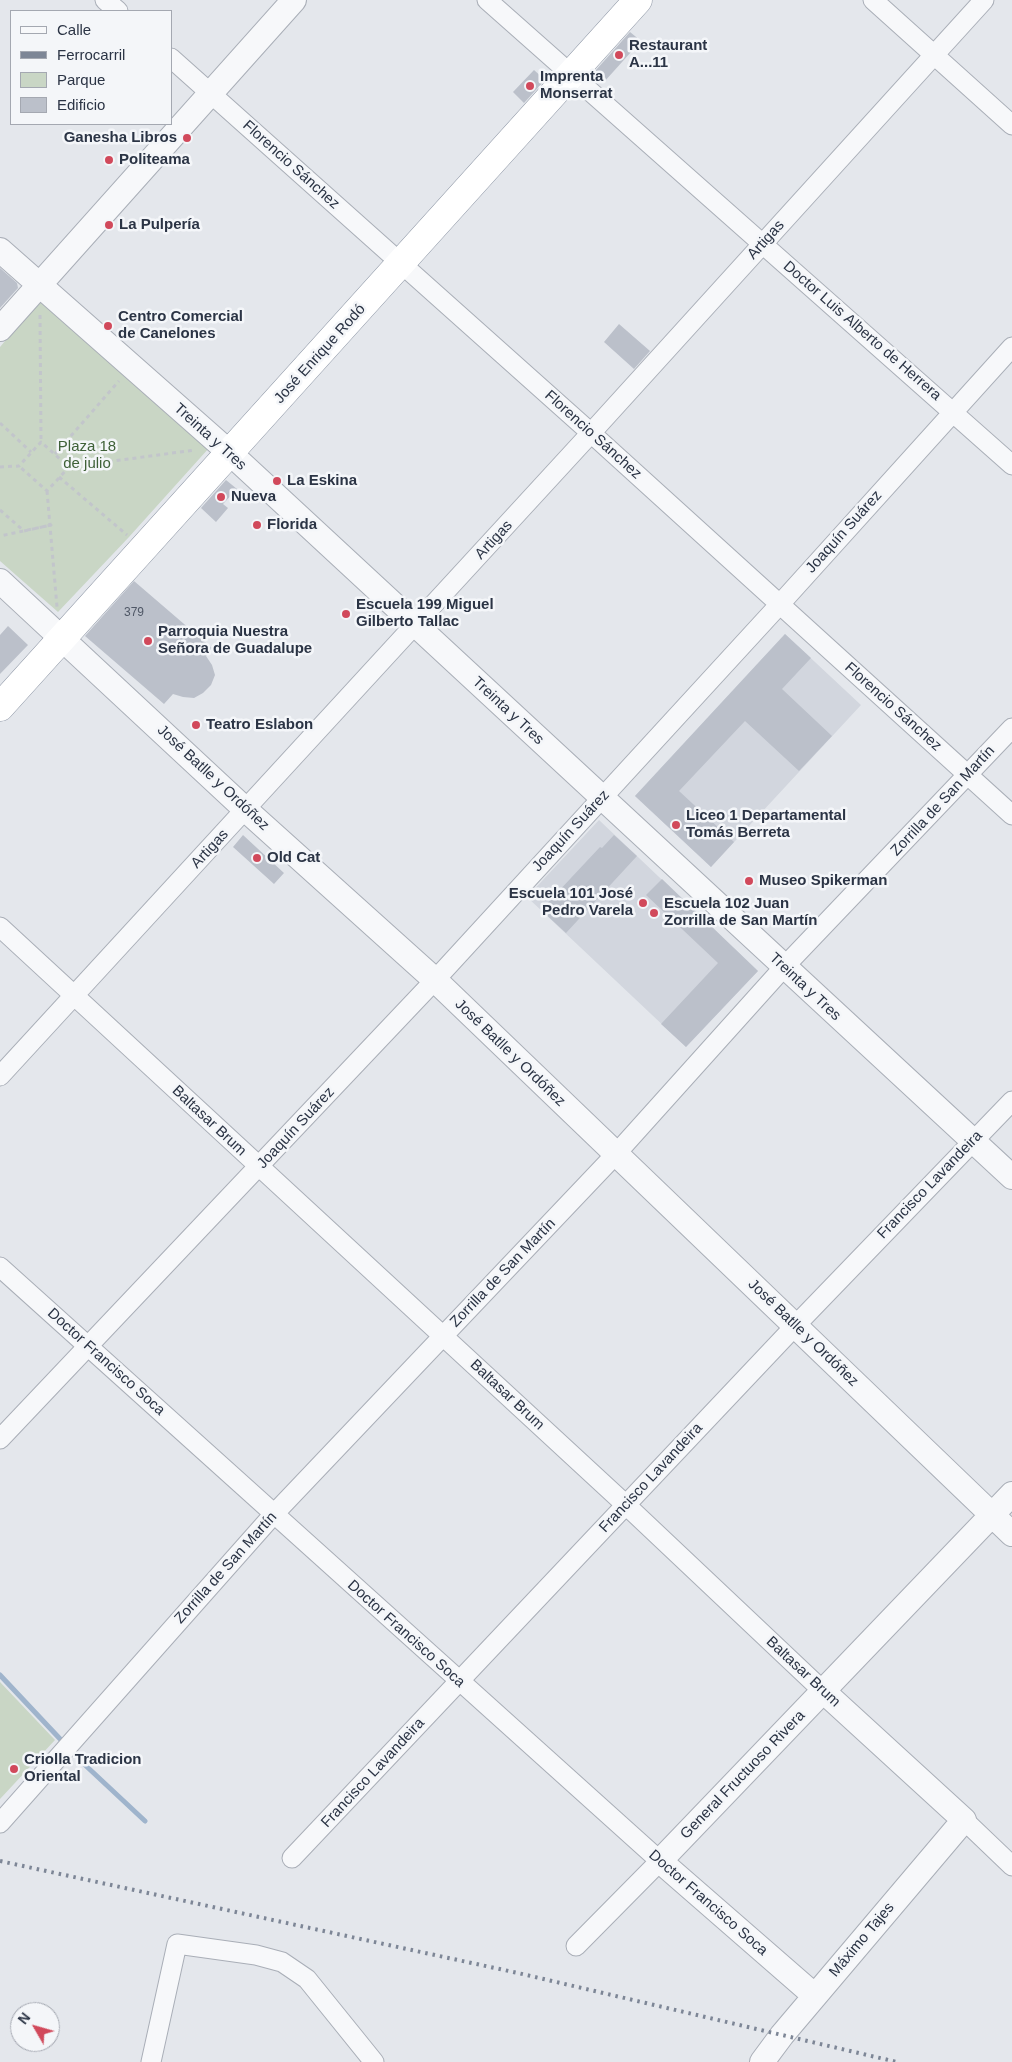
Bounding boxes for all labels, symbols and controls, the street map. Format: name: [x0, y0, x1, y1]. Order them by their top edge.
legend: [10, 10, 172, 125]
text: Calle: [57, 21, 91, 38]
place label: Restaurant A...11: [629, 37, 707, 72]
text: Ferrocarril: [57, 46, 125, 63]
marker: Restaurant A...11: [613, 49, 625, 61]
place label: Imprenta Monserrat: [540, 68, 613, 103]
text: Parque: [57, 71, 105, 88]
marker: Imprenta Monserrat: [524, 80, 536, 92]
text: Edificio: [57, 96, 105, 113]
street label: Florencio Sánchez: [239, 117, 343, 213]
place label: Ganesha Libros: [64, 129, 177, 147]
marker: Ganesha Libros: [181, 132, 193, 144]
place label: Politeama: [119, 151, 190, 169]
marker: Politeama: [103, 154, 115, 166]
place label: La Pulpería: [119, 216, 200, 234]
street label: Artigas: [744, 217, 788, 263]
marker: La Pulpería: [103, 219, 115, 231]
street label: Doctor Luis Alberto de Herrera: [779, 257, 945, 405]
street label: José Enrique Rodó: [271, 301, 369, 407]
place label: Centro Comercial de Canelones: [118, 308, 243, 343]
marker: Centro Comercial de Canelones: [102, 320, 114, 332]
street label: Florencio Sánchez: [541, 387, 645, 483]
street label: Treinta y Tres: [170, 400, 250, 474]
park label: Plaza 18 de julio: [58, 438, 116, 473]
place label: La Eskina: [287, 472, 357, 490]
marker: La Eskina: [271, 475, 283, 487]
street label: Joaquín Suárez: [802, 487, 886, 577]
place label: Nueva: [231, 488, 276, 506]
marker: Nueva: [215, 491, 227, 503]
place label: Florida: [267, 516, 317, 534]
street label: Artigas: [471, 517, 517, 563]
marker: Florida: [251, 519, 263, 531]
place label: Escuela 199 Miguel Gilberto Tallac: [356, 596, 494, 631]
house number: 379: [124, 606, 144, 620]
marker: Escuela 199 Miguel Gilberto Tallac: [340, 608, 352, 620]
place label: Parroquia Nuestra Señora de Guadalupe: [158, 623, 312, 658]
marker: Parroquia Nuestra Señora de Guadalupe: [142, 635, 154, 647]
street label: Florencio Sánchez: [841, 659, 945, 755]
street label: Treinta y Tres: [468, 673, 548, 749]
place label: Teatro Eslabon: [206, 716, 313, 734]
marker: Teatro Eslabon: [190, 719, 202, 731]
street label: José Batlle y Ordóñez: [153, 721, 273, 835]
street label: Zorrilla de San Martín: [887, 742, 999, 860]
street label: Joaquín Suárez: [529, 786, 613, 876]
place label: Liceo 1 Departamental Tomás Berreta: [686, 807, 846, 842]
marker: Liceo 1 Departamental Tomás Berreta: [670, 819, 682, 831]
street label: Artigas: [187, 826, 233, 872]
place label: Old Cat: [267, 849, 320, 867]
marker: Old Cat: [251, 852, 263, 864]
place label: Museo Spikerman: [759, 872, 887, 890]
marker: Museo Spikerman: [743, 875, 755, 887]
place label: Escuela 101 José Pedro Varela: [509, 885, 633, 920]
place label: Escuela 102 Juan Zorrilla de San Martín: [664, 895, 817, 930]
marker: Escuela 101 José Pedro Varela: [637, 897, 649, 909]
marker: Escuela 102 Juan Zorrilla de San Martín: [648, 907, 660, 919]
street label: Treinta y Tres: [765, 949, 845, 1025]
street label: José Batlle y Ordóñez: [451, 996, 569, 1110]
street label: Baltasar Brum: [168, 1082, 250, 1160]
street label: Joaquín Suárez: [254, 1083, 338, 1173]
street label: Francisco Lavandeira: [874, 1127, 986, 1243]
street label: Zorrilla de San Martín: [446, 1215, 560, 1331]
street label: José Batlle y Ordóñez: [744, 1276, 862, 1390]
street label: Doctor Francisco Soca: [44, 1305, 168, 1419]
street label: Baltasar Brum: [466, 1356, 548, 1434]
street label: Francisco Lavandeira: [596, 1419, 706, 1537]
street label: Zorrilla de San Martín: [171, 1508, 281, 1628]
street label: Doctor Francisco Soca: [344, 1577, 468, 1691]
street label: Baltasar Brum: [762, 1633, 844, 1711]
street label: General Fructuoso Rivera: [677, 1707, 809, 1843]
street label: Francisco Lavandeira: [318, 1714, 428, 1832]
place label: Criolla Tradicion Oriental: [24, 1751, 142, 1786]
marker: Criolla Tradicion Oriental: [8, 1763, 20, 1775]
street label: Doctor Francisco Soca: [645, 1846, 771, 1960]
street label: Máximo Tajes: [826, 1899, 898, 1981]
north arrow: [10, 2002, 60, 2052]
text: N: [15, 2009, 33, 2027]

